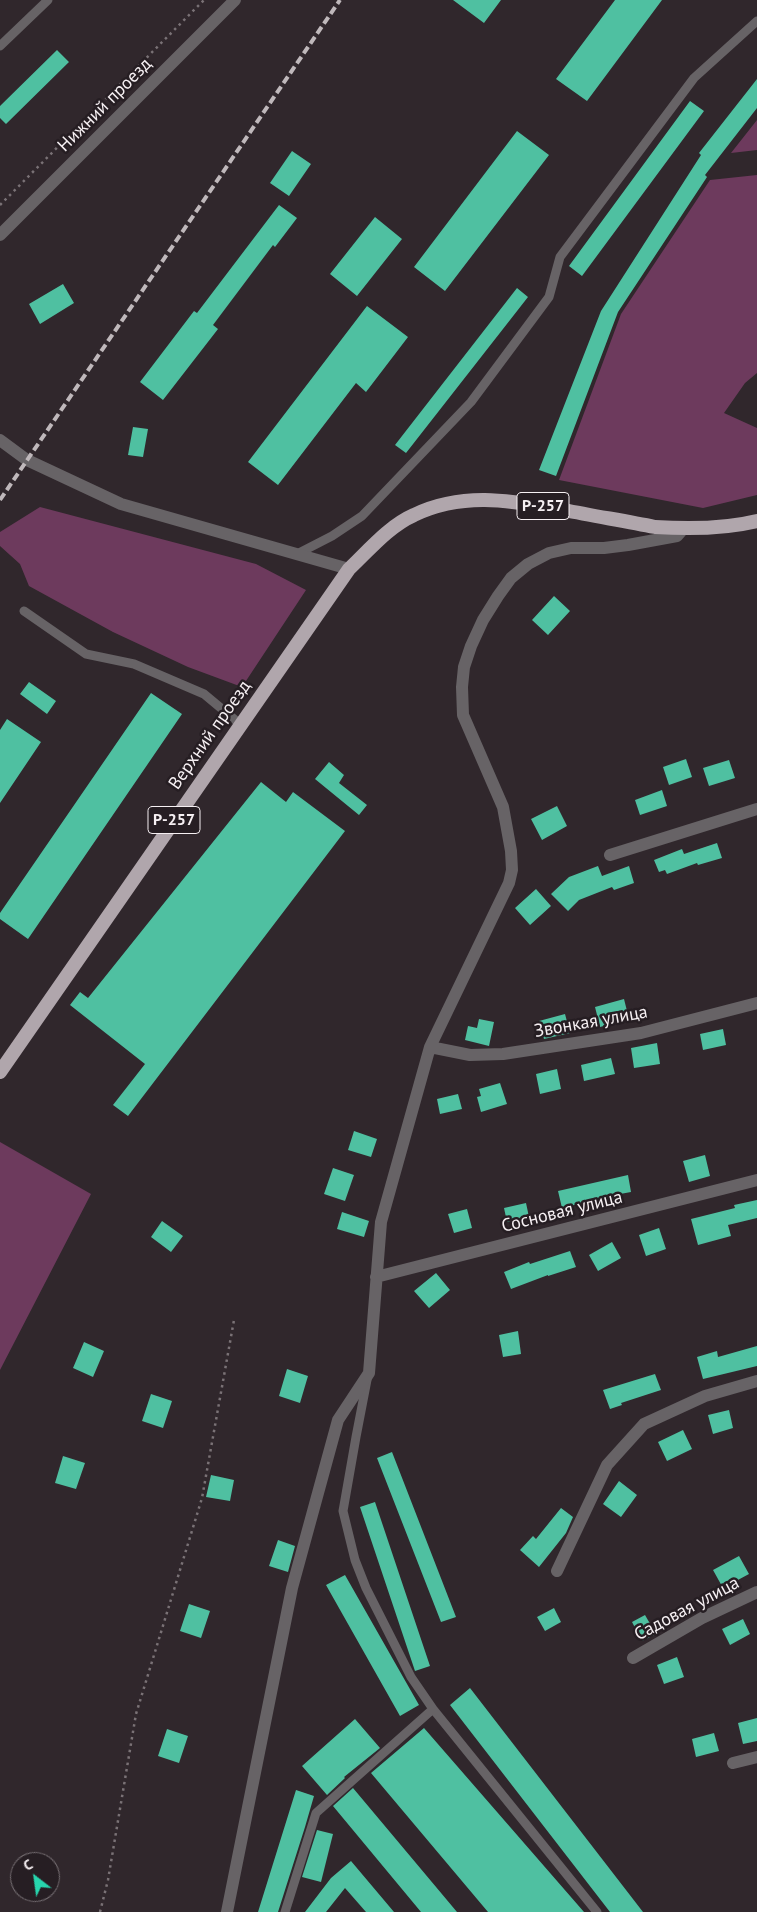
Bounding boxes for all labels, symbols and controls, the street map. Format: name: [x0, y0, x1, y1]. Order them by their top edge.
street label: Нижний проезд: [54, 54, 156, 156]
road number: Р-257: [517, 492, 569, 520]
street label: Верхний проезд: [164, 676, 256, 794]
road number: Р-257: [148, 806, 200, 834]
street label: Звонкая улица: [533, 1001, 649, 1043]
street label: Сосновая улица: [499, 1187, 625, 1237]
street label: Садовая улица: [631, 1572, 743, 1646]
north arrow: [10, 1852, 60, 1902]
text: С: [20, 1855, 36, 1875]

